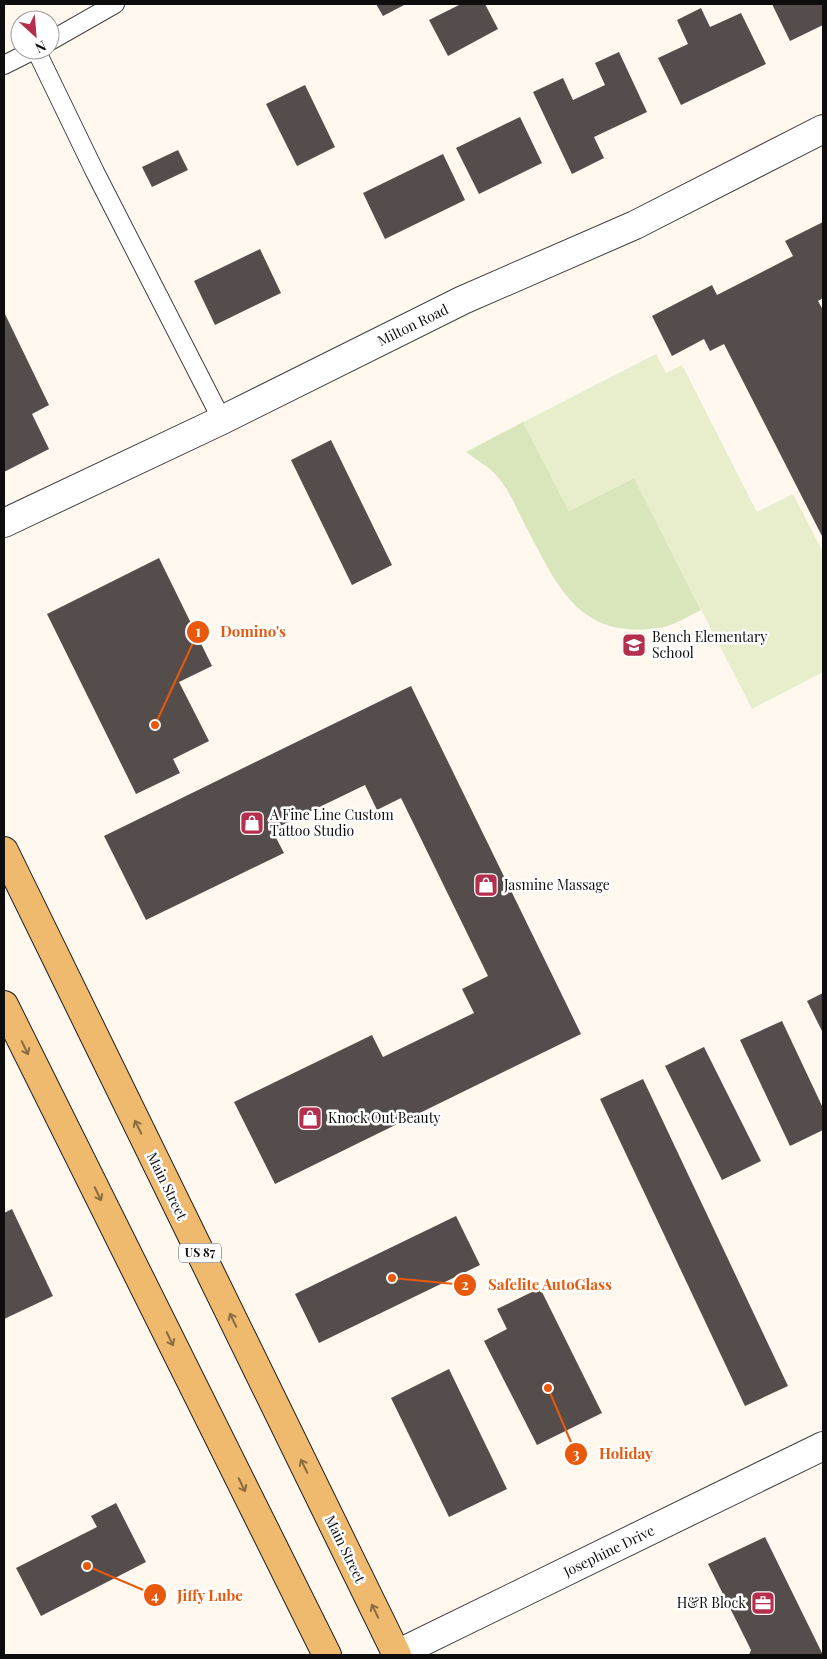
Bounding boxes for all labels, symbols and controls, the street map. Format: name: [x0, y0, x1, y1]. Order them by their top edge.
north arrow: [10, 10, 60, 60]
text: N: [32, 36, 50, 58]
street label: Milton Road: [374, 299, 451, 350]
callout: Domino's: [185, 617, 296, 647]
text: 1: [195, 621, 201, 641]
text: Domino's: [220, 621, 286, 641]
place label: Bench Elementary School: [652, 627, 767, 662]
school or university icon: Bench Elementary School: [621, 632, 647, 658]
place label: A Fine Line Custom Tattoo Studio: [269, 805, 394, 840]
shop icon: A Fine Line Custom Tattoo Studio: [239, 810, 265, 836]
shop icon: Jasmine Massage: [473, 872, 499, 898]
place label: Jasmine Massage: [503, 875, 610, 894]
one-way arrow: [21, 1040, 31, 1055]
shop icon: Knock Out Beauty: [297, 1105, 323, 1131]
place label: Knock Out Beauty: [328, 1108, 441, 1127]
one-way arrow: [133, 1119, 143, 1134]
street label: Main Street: [143, 1149, 192, 1224]
one-way arrow: [94, 1186, 103, 1201]
road number: US 87: [179, 1244, 221, 1262]
callout: Safelite AutoGlass: [452, 1270, 622, 1300]
text: 2: [461, 1274, 469, 1294]
text: Safelite AutoGlass: [488, 1274, 612, 1294]
one-way arrow: [227, 1312, 237, 1327]
one-way arrow: [166, 1331, 175, 1346]
callout: Holiday: [564, 1439, 663, 1469]
text: 3: [572, 1443, 580, 1463]
text: Holiday: [599, 1443, 653, 1463]
one-way arrow: [299, 1458, 309, 1473]
one-way arrow: [238, 1477, 248, 1492]
street label: Main Street: [321, 1512, 370, 1587]
street label: Josephine Drive: [559, 1520, 657, 1581]
callout: Jiffy Lube: [142, 1580, 254, 1610]
text: 4: [151, 1585, 159, 1605]
text: Jiffy Lube: [176, 1585, 243, 1605]
office icon: H&R Block: [750, 1590, 776, 1616]
place label: H&R Block: [677, 1593, 746, 1612]
one-way arrow: [370, 1604, 380, 1619]

